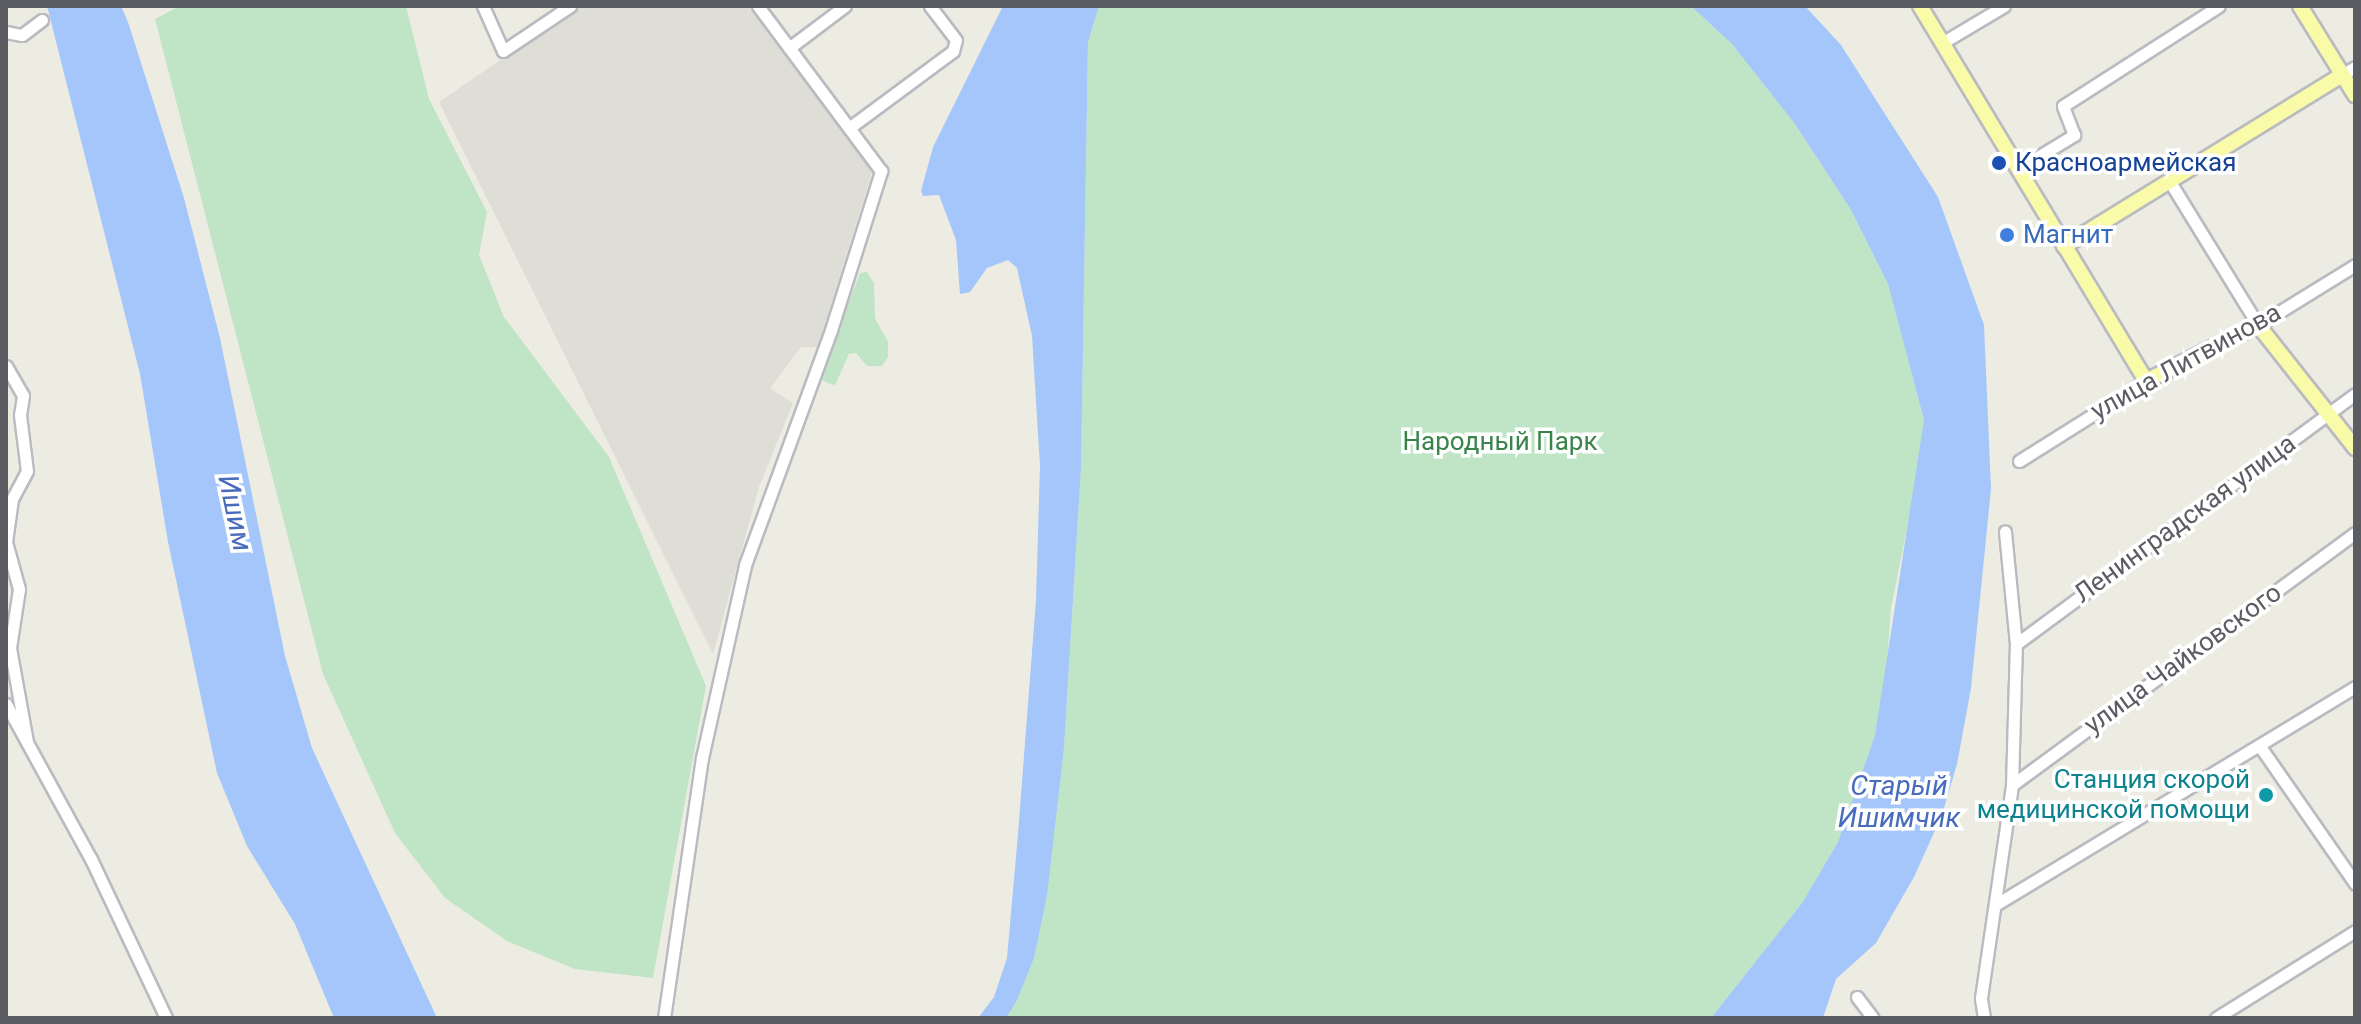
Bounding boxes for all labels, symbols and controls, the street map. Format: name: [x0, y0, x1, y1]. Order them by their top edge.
place label: Красноармейская: [2015, 147, 2236, 179]
marker: Красноармейская: [1990, 154, 2008, 172]
place label: Магнит: [2023, 219, 2113, 251]
marker: Магнит: [1998, 226, 2016, 244]
street label: улица Литвинова: [2086, 297, 2286, 427]
park label: Народный Парк: [1403, 426, 1597, 458]
street label: Ленинградская улица: [2068, 428, 2302, 610]
water label: Ишим: [211, 472, 259, 554]
street label: улица Чайковского: [2078, 577, 2288, 741]
place label: Станция скорой медицинской помощи: [1977, 764, 2250, 826]
water label: Старый Ишимчик: [1838, 769, 1960, 835]
marker: Станция скорой медицинской помощи: [2257, 786, 2275, 804]

